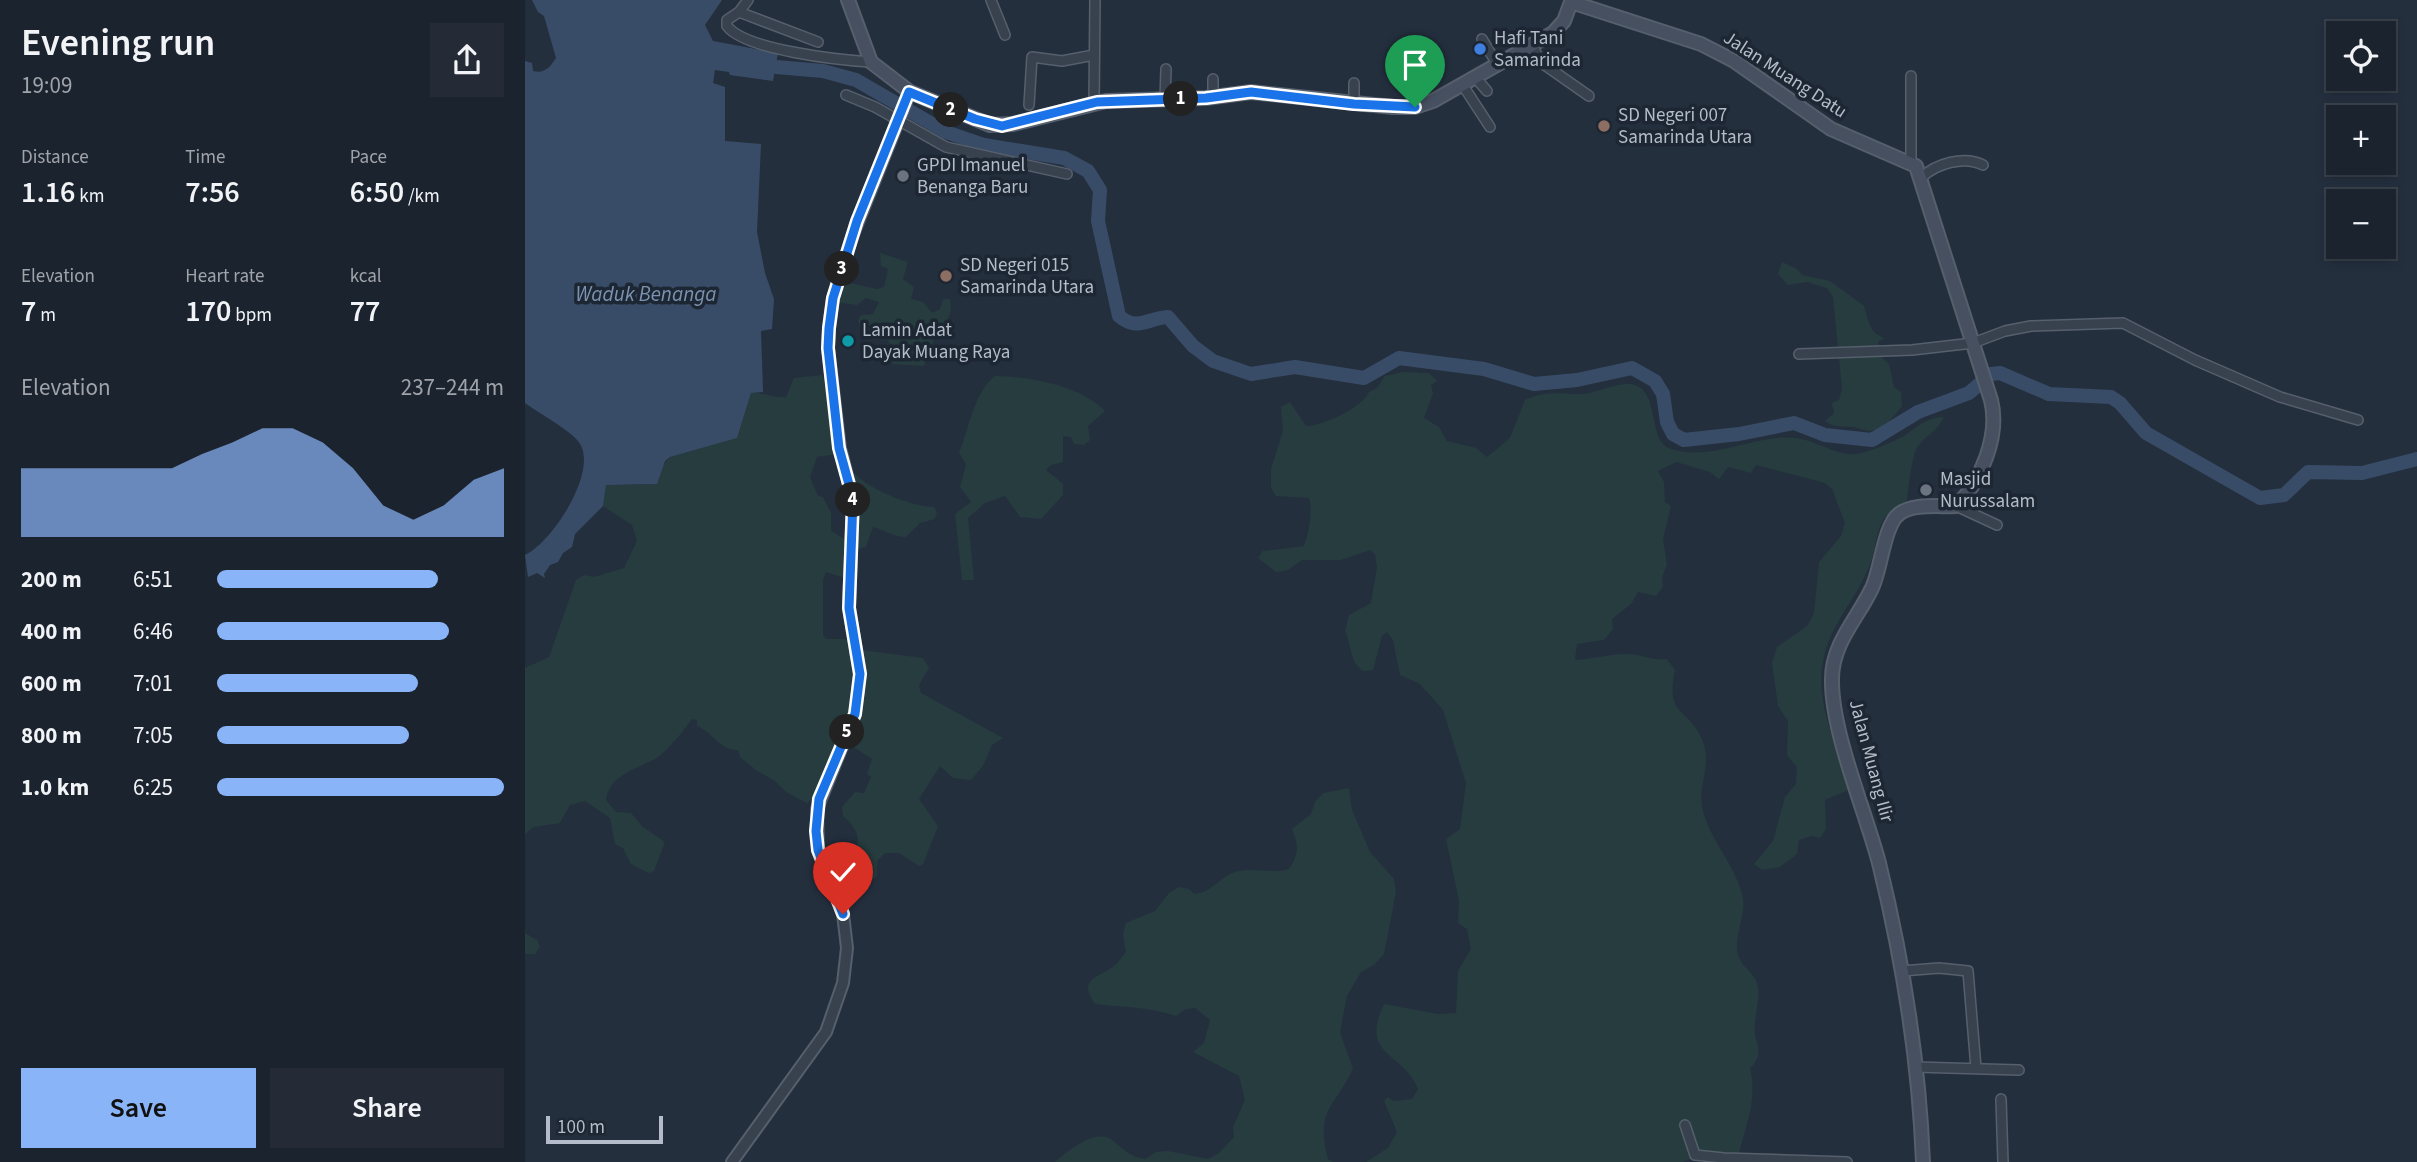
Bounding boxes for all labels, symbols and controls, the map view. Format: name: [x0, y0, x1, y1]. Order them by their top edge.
text: Evening run: [21, 16, 215, 70]
map controls: [2326, 21, 2396, 259]
button: locate: [2326, 21, 2396, 91]
button: share: [430, 23, 504, 97]
place label: Hafi Tani Samarinda: [1494, 25, 1581, 74]
street label: Jalan Muang Datu: [1718, 25, 1852, 125]
pin: [1385, 35, 1445, 107]
marker: Hafi Tani Samarinda: [1472, 41, 1488, 57]
icon: arrive: [1396, 46, 1434, 84]
text: 19:09: [21, 69, 72, 102]
pin: 1: [1163, 82, 1199, 116]
text: 1: [1175, 85, 1186, 112]
pin: 2: [933, 92, 969, 128]
text: 2: [945, 96, 956, 123]
place label: SD Negeri 007 Samarinda Utara: [1618, 102, 1752, 151]
button: +: [2326, 105, 2396, 175]
marker: SD Negeri 007 Samarinda Utara: [1596, 118, 1612, 134]
text: Distance: [21, 144, 89, 171]
text: Time: [185, 144, 225, 171]
text: Pace: [350, 144, 387, 171]
place label: GPDI Imanuel Benanga Baru: [917, 152, 1028, 201]
marker: GPDI Imanuel Benanga Baru: [895, 168, 911, 184]
text: 1.16: [21, 171, 75, 214]
text: 7:56: [185, 171, 240, 214]
text: 6:50: [350, 171, 404, 214]
text: km: [75, 183, 104, 210]
text: /km: [404, 183, 440, 210]
button: −: [2326, 189, 2396, 259]
pin: 3: [825, 252, 859, 286]
place label: SD Negeri 015 Samarinda Utara: [960, 252, 1094, 301]
text: 3: [836, 255, 847, 282]
text: Elevation: [21, 263, 95, 290]
text: Heart rate: [185, 263, 264, 290]
text: kcal: [350, 263, 382, 290]
marker: SD Negeri 015 Samarinda Utara: [938, 268, 954, 284]
water label: Waduk Benanga: [575, 279, 717, 309]
text: 7: [21, 290, 36, 333]
text: 170: [185, 290, 232, 333]
text: 77: [350, 290, 380, 333]
text: m: [36, 302, 56, 329]
text: bpm: [232, 302, 272, 329]
place label: Lamin Adat Dayak Muang Raya: [862, 317, 1010, 366]
marker: Lamin Adat Dayak Muang Raya: [840, 333, 856, 349]
text: Elevation: [21, 371, 111, 404]
text: 237–244 m: [401, 371, 504, 404]
place label: Masjid Nurussalam: [1940, 466, 2035, 515]
pin: 4: [835, 482, 871, 518]
marker: Masjid Nurussalam: [1918, 482, 1934, 498]
text: 4: [847, 486, 858, 513]
text: 200 m: [21, 563, 82, 596]
text: 6:51: [133, 563, 173, 596]
text: 400 m: [21, 615, 82, 648]
text: 6:46: [133, 615, 173, 648]
text: 600 m: [21, 667, 82, 700]
text: 7:01: [133, 667, 173, 700]
street label: Jalan Muang Ilir: [1842, 697, 1900, 826]
pin: 5: [829, 714, 865, 750]
text: 5: [841, 718, 852, 745]
text: 800 m: [21, 719, 82, 752]
text: 7:05: [133, 719, 173, 752]
text: 1.0 km: [21, 771, 89, 804]
text: 6:25: [133, 771, 173, 804]
pin: [813, 842, 873, 914]
icon: check: [824, 853, 862, 891]
button: Save: [21, 1068, 256, 1148]
button: Share: [270, 1068, 504, 1148]
scale bar: [546, 1113, 663, 1145]
text: 100 m: [557, 1114, 605, 1141]

